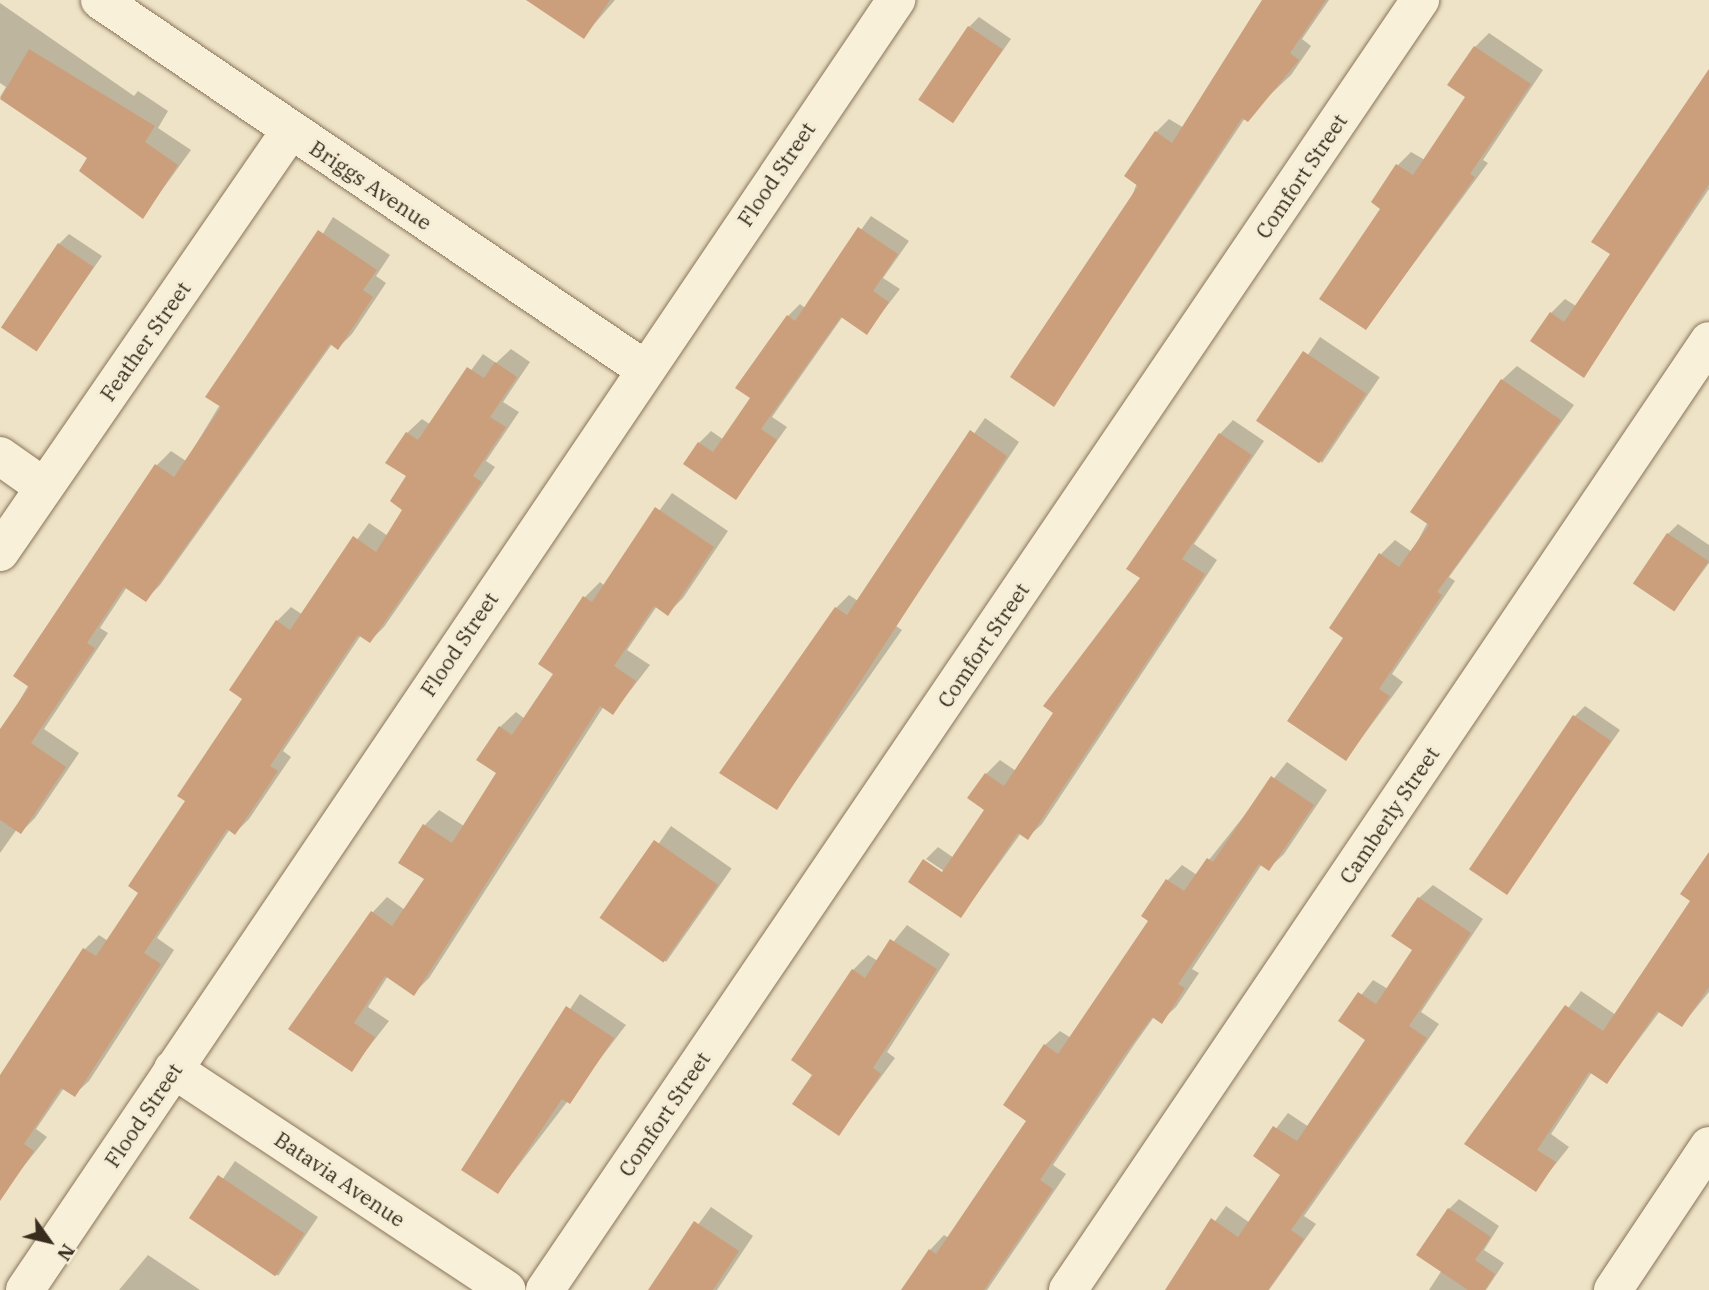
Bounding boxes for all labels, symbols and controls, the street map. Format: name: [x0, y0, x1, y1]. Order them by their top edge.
street label: Comfort Street: [1250, 109, 1352, 243]
street label: Flood Street: [732, 117, 820, 231]
street label: Briggs Avenue: [305, 135, 437, 235]
street label: Feather Street: [95, 276, 195, 406]
street label: Comfort Street: [932, 578, 1034, 712]
street label: Flood Street: [415, 587, 503, 701]
street label: Camberly Street: [1334, 742, 1444, 888]
street label: Comfort Street: [613, 1047, 715, 1181]
street label: Flood Street: [99, 1058, 187, 1172]
street label: Batavia Avenue: [270, 1126, 410, 1232]
north arrow: [14, 1206, 84, 1276]
text: N: [52, 1240, 81, 1266]

